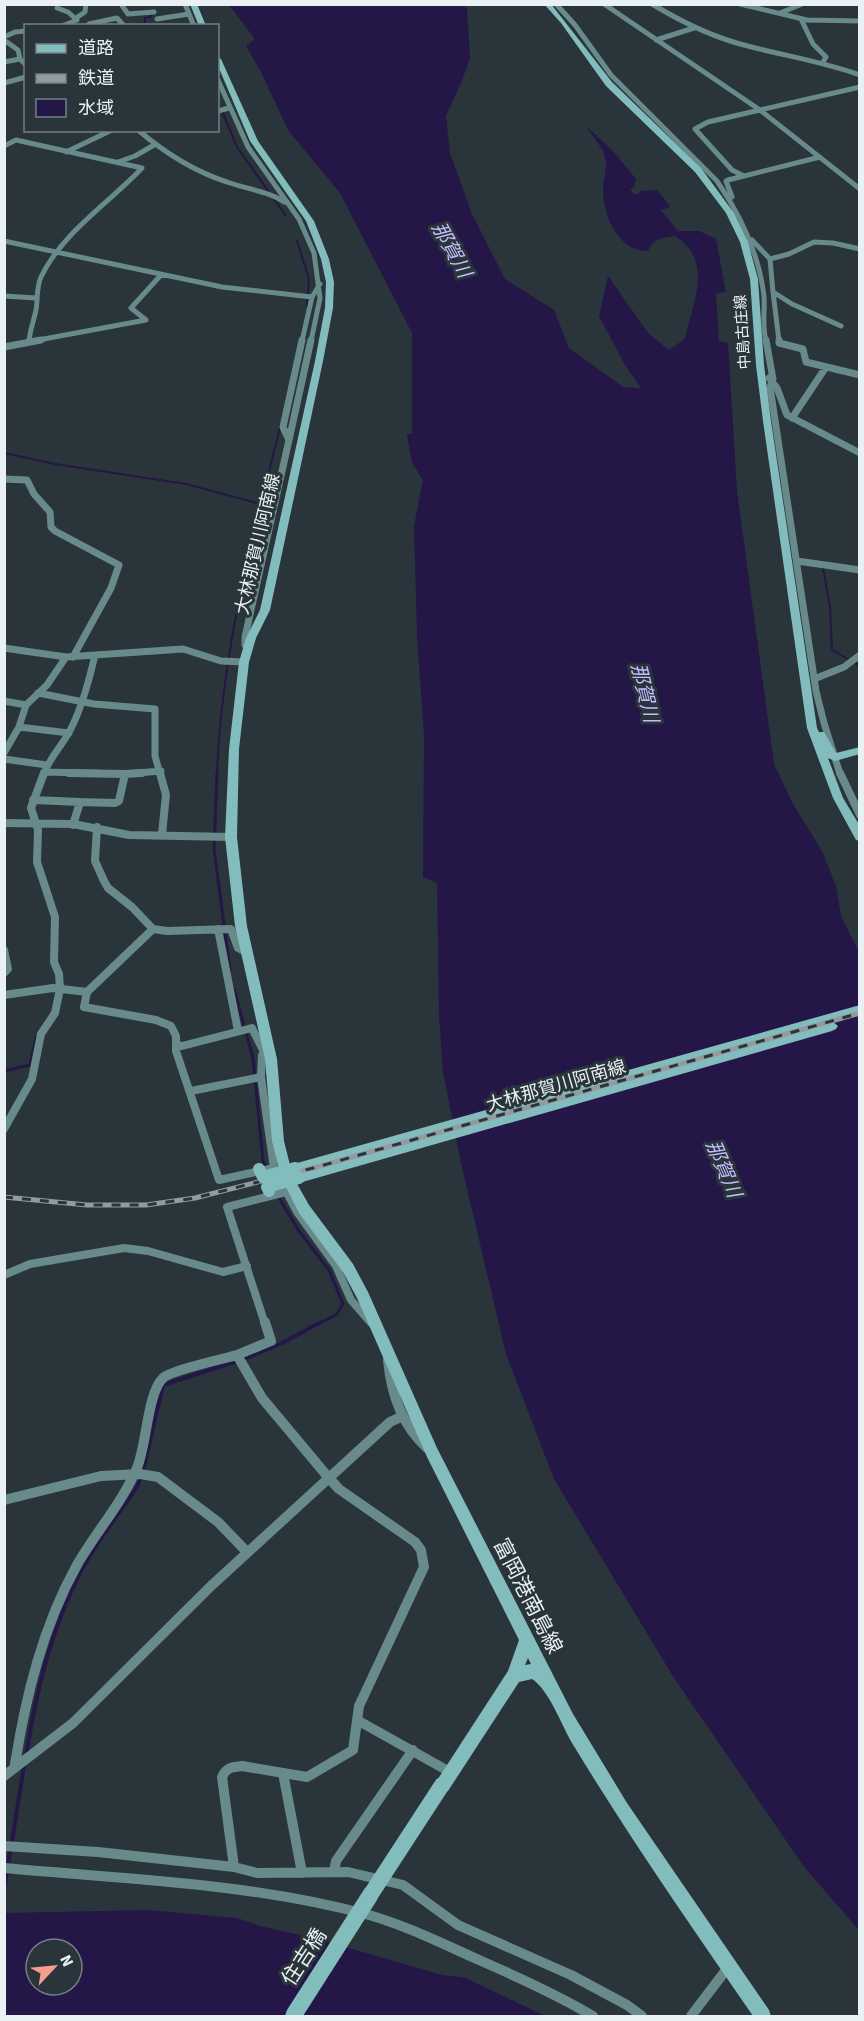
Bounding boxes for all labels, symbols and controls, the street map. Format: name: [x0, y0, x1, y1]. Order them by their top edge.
legend: [24, 24, 219, 132]
text: 道路: [78, 36, 114, 61]
text: 鉄道: [78, 66, 114, 91]
text: 水域: [78, 96, 114, 121]
water label: 那賀川: [424, 217, 479, 285]
street label: 中島古庄線: [730, 294, 756, 370]
street label: 大林那賀川阿南線: [230, 471, 286, 617]
water label: 那賀川: [623, 661, 665, 727]
street label: 大林那賀川阿南線: [483, 1054, 629, 1118]
water label: 那賀川: [698, 1136, 748, 1204]
street label: 富岡港南島線: [486, 1533, 570, 1659]
street label: 住吉橋: [274, 1922, 334, 1992]
north arrow: [24, 1937, 84, 1997]
text: N: [54, 1951, 79, 1970]

